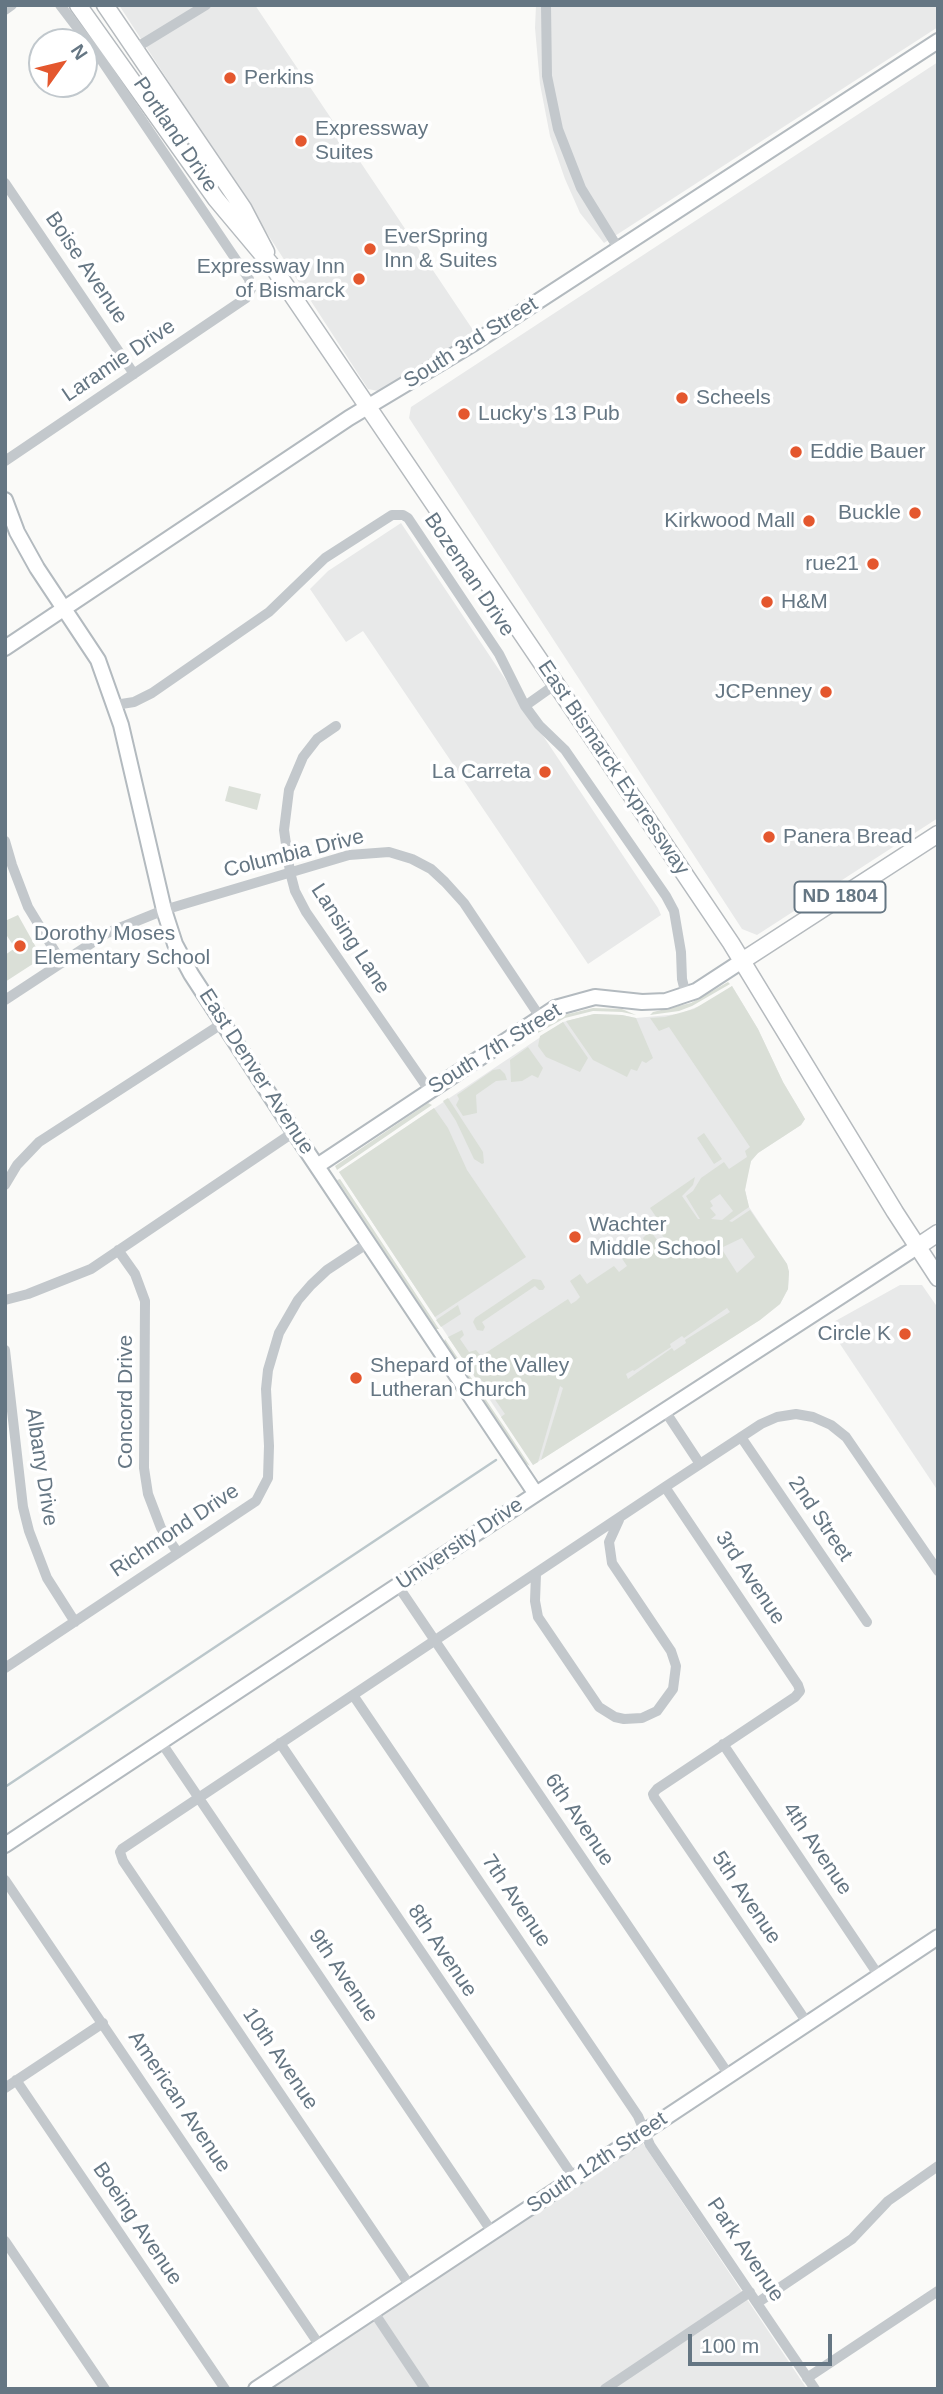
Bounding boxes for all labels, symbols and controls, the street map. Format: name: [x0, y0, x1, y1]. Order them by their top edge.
north arrow: [28, 28, 98, 98]
text: N: [67, 41, 92, 64]
place label: Perkins: [244, 65, 314, 91]
marker: Perkins: [222, 70, 238, 86]
street label: Portland Drive: [127, 73, 223, 197]
place label: Expressway Suites: [315, 116, 428, 166]
marker: Expressway Suites: [293, 133, 309, 149]
street label: Boise Avenue: [39, 207, 133, 329]
place label: EverSpring Inn & Suites: [384, 224, 497, 274]
marker: EverSpring Inn & Suites: [362, 241, 378, 257]
place label: Expressway Inn of Bismarck: [197, 254, 345, 304]
marker: Expressway Inn of Bismarck: [351, 271, 367, 287]
street label: South 3rd Street: [399, 292, 543, 394]
street label: Laramie Drive: [58, 314, 180, 408]
place label: Scheels: [696, 385, 771, 411]
marker: Scheels: [674, 390, 690, 406]
place label: Lucky's 13 Pub: [478, 401, 620, 427]
marker: Lucky's 13 Pub: [456, 406, 472, 422]
place label: Eddie Bauer: [810, 439, 926, 465]
marker: Eddie Bauer: [788, 444, 804, 460]
place label: Buckle: [838, 500, 901, 526]
marker: Buckle: [907, 505, 923, 521]
street label: Bozeman Drive: [418, 508, 520, 642]
place label: Kirkwood Mall: [664, 508, 795, 534]
marker: Kirkwood Mall: [801, 513, 817, 529]
place label: rue21: [805, 551, 859, 577]
marker: rue21: [865, 556, 881, 572]
place label: H&M: [781, 589, 828, 615]
marker: H&M: [759, 594, 775, 610]
street label: East Bismarck Expressway: [532, 656, 694, 880]
place label: JCPenney: [715, 679, 812, 705]
marker: JCPenney: [818, 684, 834, 700]
place label: La Carreta: [432, 759, 531, 785]
marker: La Carreta: [537, 764, 553, 780]
street label: Columbia Drive: [221, 824, 367, 884]
place label: Panera Bread: [783, 824, 913, 850]
marker: Panera Bread: [761, 829, 777, 845]
street label: Lansing Lane: [305, 879, 395, 999]
road number: ND 1804: [794, 882, 886, 912]
place label: Dorothy Moses Elementary School: [34, 921, 210, 971]
marker: Dorothy Moses Elementary School: [12, 938, 28, 954]
street label: East Denver Avenue: [193, 985, 319, 1159]
street label: South 7th Street: [424, 998, 566, 1100]
place label: Wachter Middle School: [589, 1212, 721, 1262]
marker: Wachter Middle School: [567, 1229, 583, 1245]
place label: Circle K: [817, 1321, 891, 1347]
marker: Circle K: [897, 1326, 913, 1342]
street label: Concord Drive: [113, 1335, 139, 1469]
place label: Shepard of the Valley Lutheran Church: [370, 1353, 569, 1403]
marker: Shepard of the Valley Lutheran Church: [348, 1370, 364, 1386]
street label: Albany Drive: [19, 1406, 63, 1528]
street label: 2nd Street: [782, 1472, 858, 1566]
street label: Richmond Drive: [106, 1479, 244, 1583]
street label: University Drive: [392, 1492, 528, 1596]
street label: 3rd Avenue: [710, 1527, 790, 1629]
street label: 6th Avenue: [539, 1769, 619, 1871]
street label: 4th Avenue: [777, 1798, 857, 1900]
street label: 5th Avenue: [706, 1847, 786, 1949]
street label: 7th Avenue: [476, 1850, 556, 1952]
street label: 8th Avenue: [402, 1900, 482, 2002]
street label: 9th Avenue: [303, 1925, 383, 2027]
street label: 10th Avenue: [237, 2003, 323, 2115]
street label: American Avenue: [122, 2026, 236, 2178]
street label: South 12th Street: [522, 2107, 672, 2219]
street label: Boeing Avenue: [87, 2158, 187, 2290]
street label: Park Avenue: [701, 2193, 789, 2307]
scale bar: [691, 2320, 834, 2364]
text: 100 m: [701, 2334, 759, 2357]

